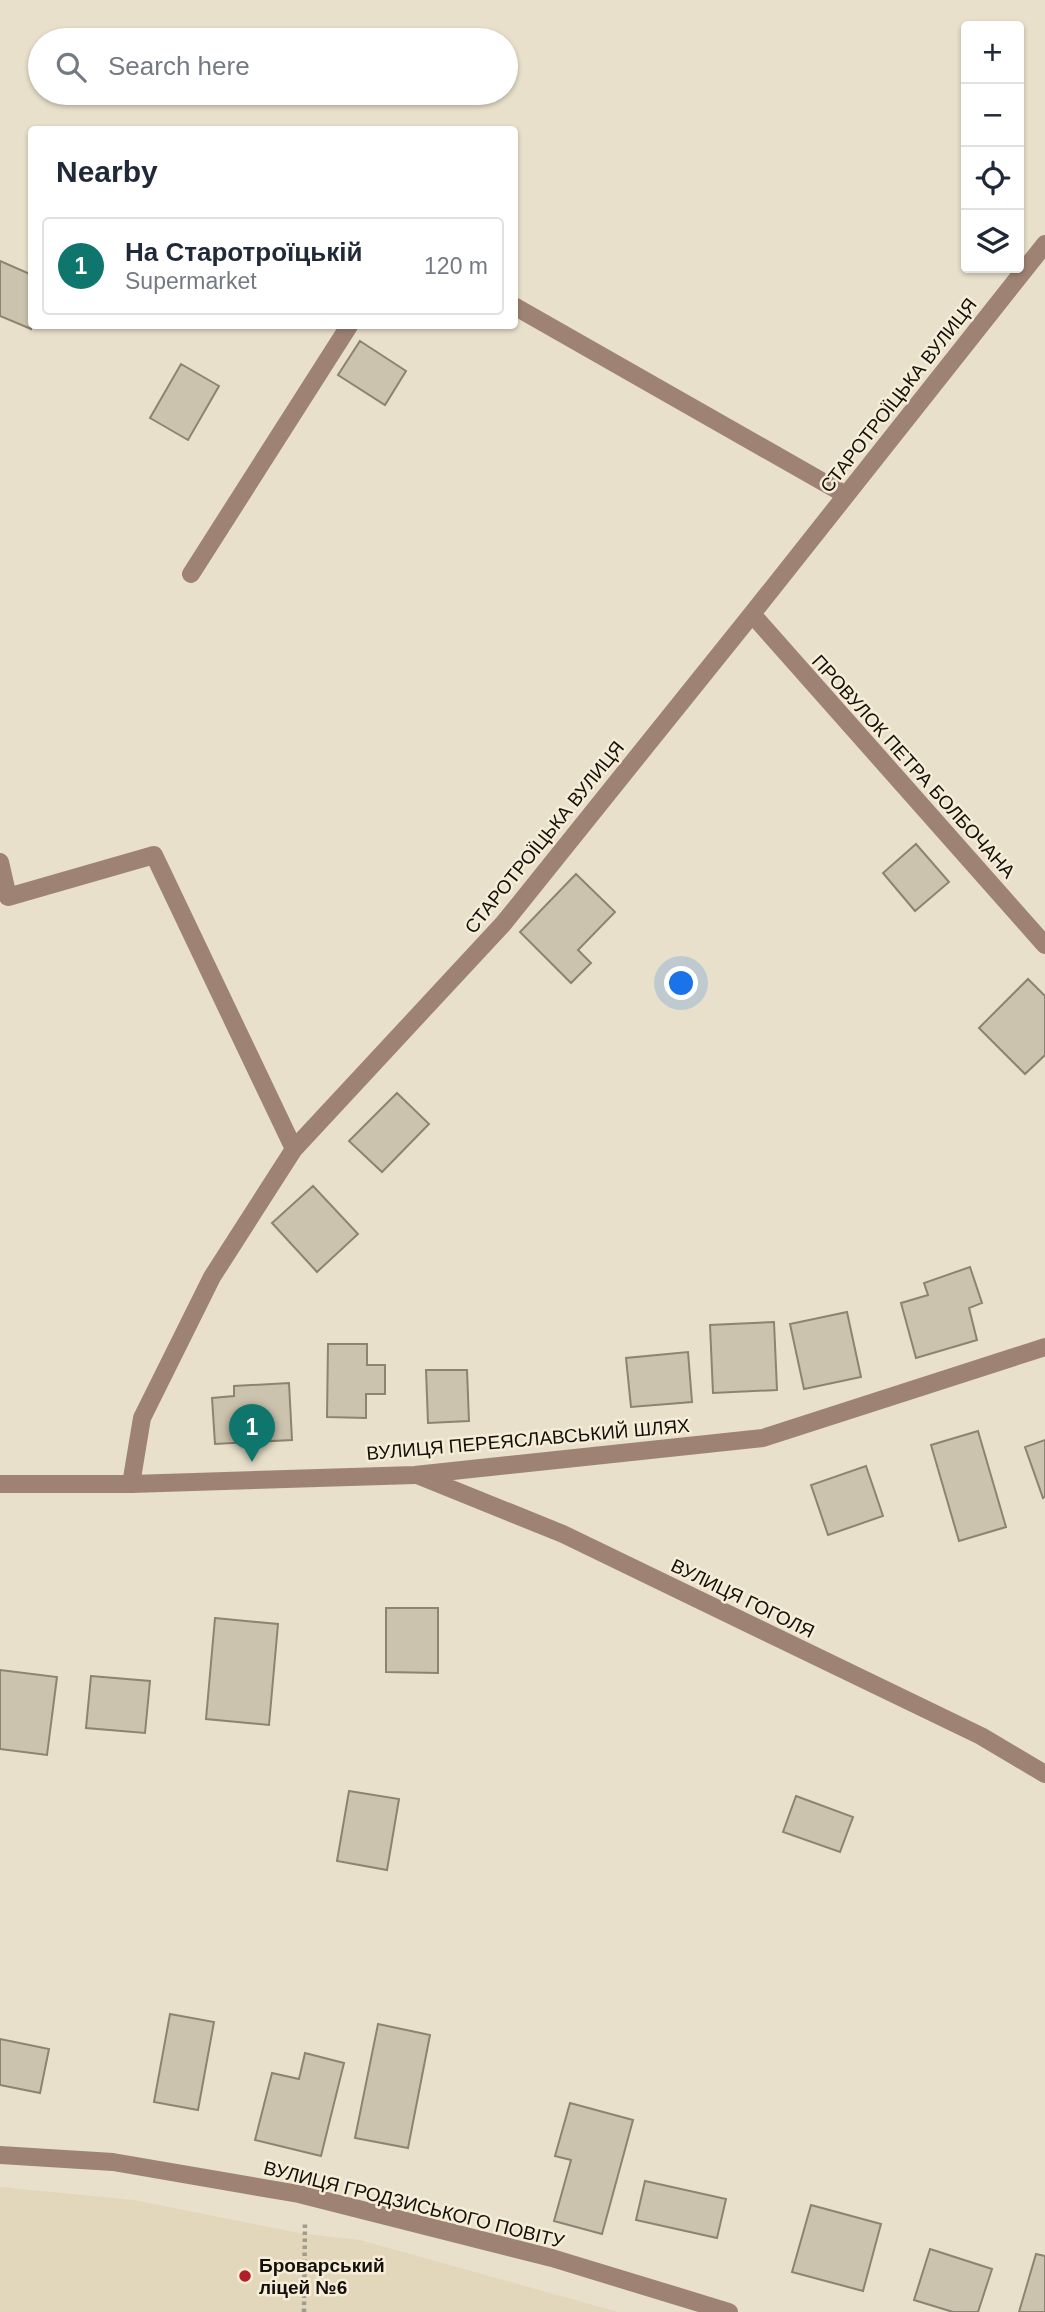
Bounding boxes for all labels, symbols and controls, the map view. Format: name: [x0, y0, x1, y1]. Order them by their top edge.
map controls: [961, 21, 1024, 273]
button: +: [961, 21, 1024, 84]
search box: [28, 28, 518, 105]
icon: search: [52, 48, 90, 86]
text: Search here: [108, 51, 250, 81]
button: −: [961, 84, 1024, 147]
button: locate: [961, 147, 1024, 210]
text: Nearby: [56, 155, 158, 188]
button: layers: [961, 210, 1024, 273]
text: На Старотроїцькій: [125, 237, 363, 267]
text: 1: [75, 253, 87, 279]
text: 120 m: [424, 253, 488, 279]
text: Supermarket: [125, 268, 257, 294]
street label: СТАРОТРОЇЦЬКА ВУЛИЦЯ: [816, 294, 981, 497]
street label: ПРОВУЛОК ПЕТРА БОЛБОЧАНА: [808, 651, 1020, 882]
street label: СТАРОТРОЇЦЬКА ВУЛИЦЯ: [461, 737, 628, 937]
your location: [664, 966, 698, 1000]
pin: 1: [229, 1404, 275, 1462]
street label: ВУЛИЦЯ ПЕРЕЯСЛАВСЬКИЙ ШЛЯХ: [366, 1415, 691, 1464]
street label: ВУЛИЦЯ ГОГОЛЯ: [668, 1555, 818, 1642]
street label: ВУЛИЦЯ ГРОДЗИСЬКОГО ПОВІТУ: [262, 2157, 567, 2252]
place label: Броварський ліцей №6: [259, 2255, 385, 2298]
marker: Броварський ліцей №6: [237, 2268, 253, 2284]

